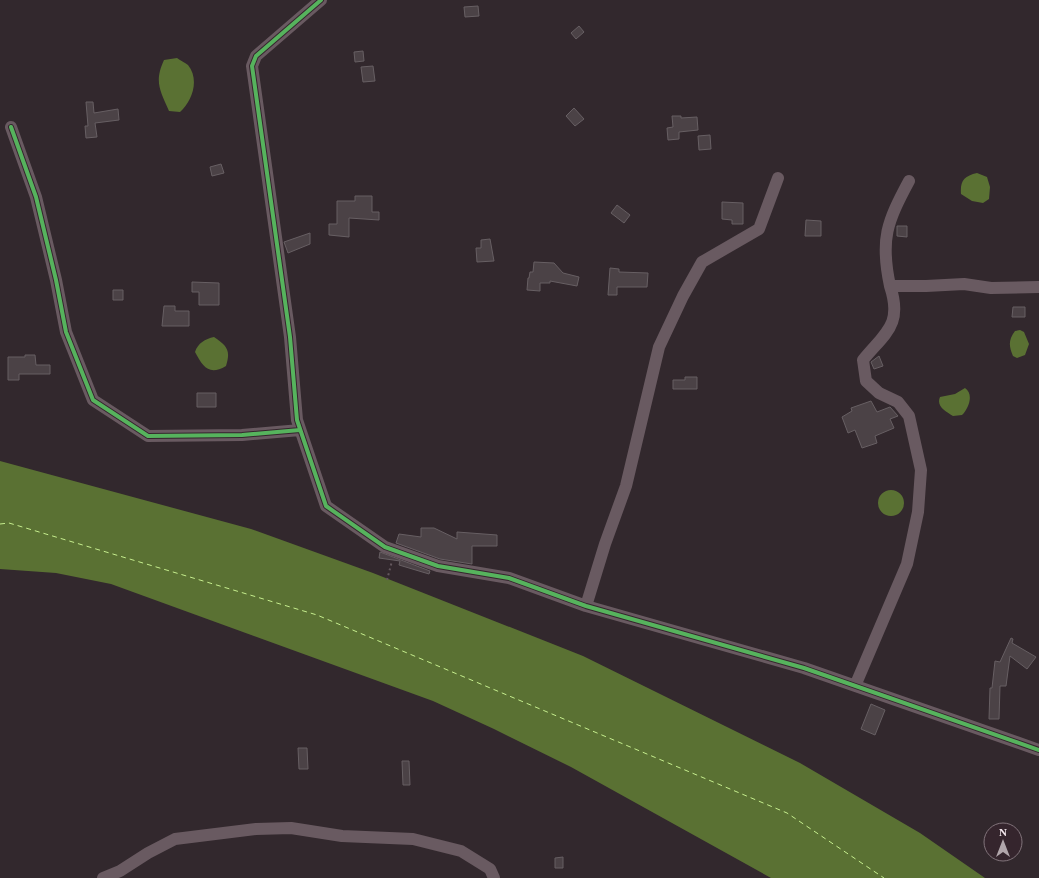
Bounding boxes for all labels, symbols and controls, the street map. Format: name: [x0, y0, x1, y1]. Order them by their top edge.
north arrow: [983, 822, 1023, 862]
text: N: [999, 826, 1007, 838]

